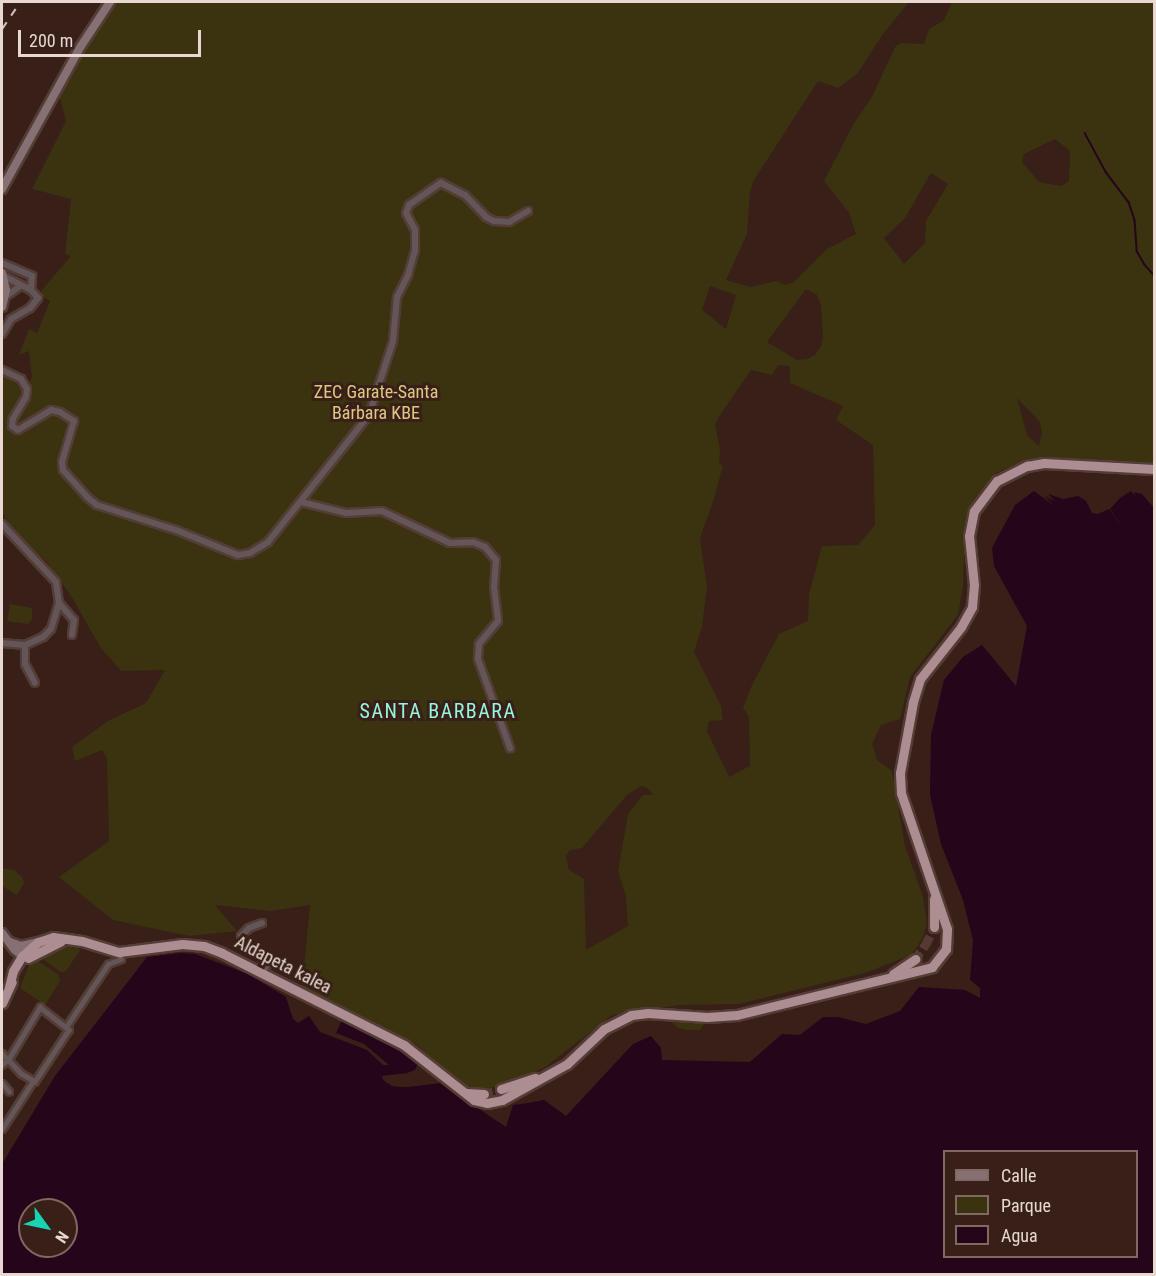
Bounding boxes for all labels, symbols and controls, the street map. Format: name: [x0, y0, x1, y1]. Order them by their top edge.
scale bar: [21, 18, 204, 56]
text: 200 m: [29, 30, 73, 51]
park label: ZEC Garate-Santa Bárbara KBE: [314, 382, 438, 424]
district label: SANTA BARBARA: [360, 699, 516, 723]
street label: Aldapeta kalea: [231, 931, 335, 999]
legend: [943, 1150, 1138, 1258]
text: Calle: [1001, 1165, 1037, 1186]
text: Parque: [1001, 1195, 1051, 1216]
north arrow: [18, 1198, 78, 1258]
text: Agua: [1001, 1225, 1038, 1246]
text: N: [51, 1228, 72, 1246]

